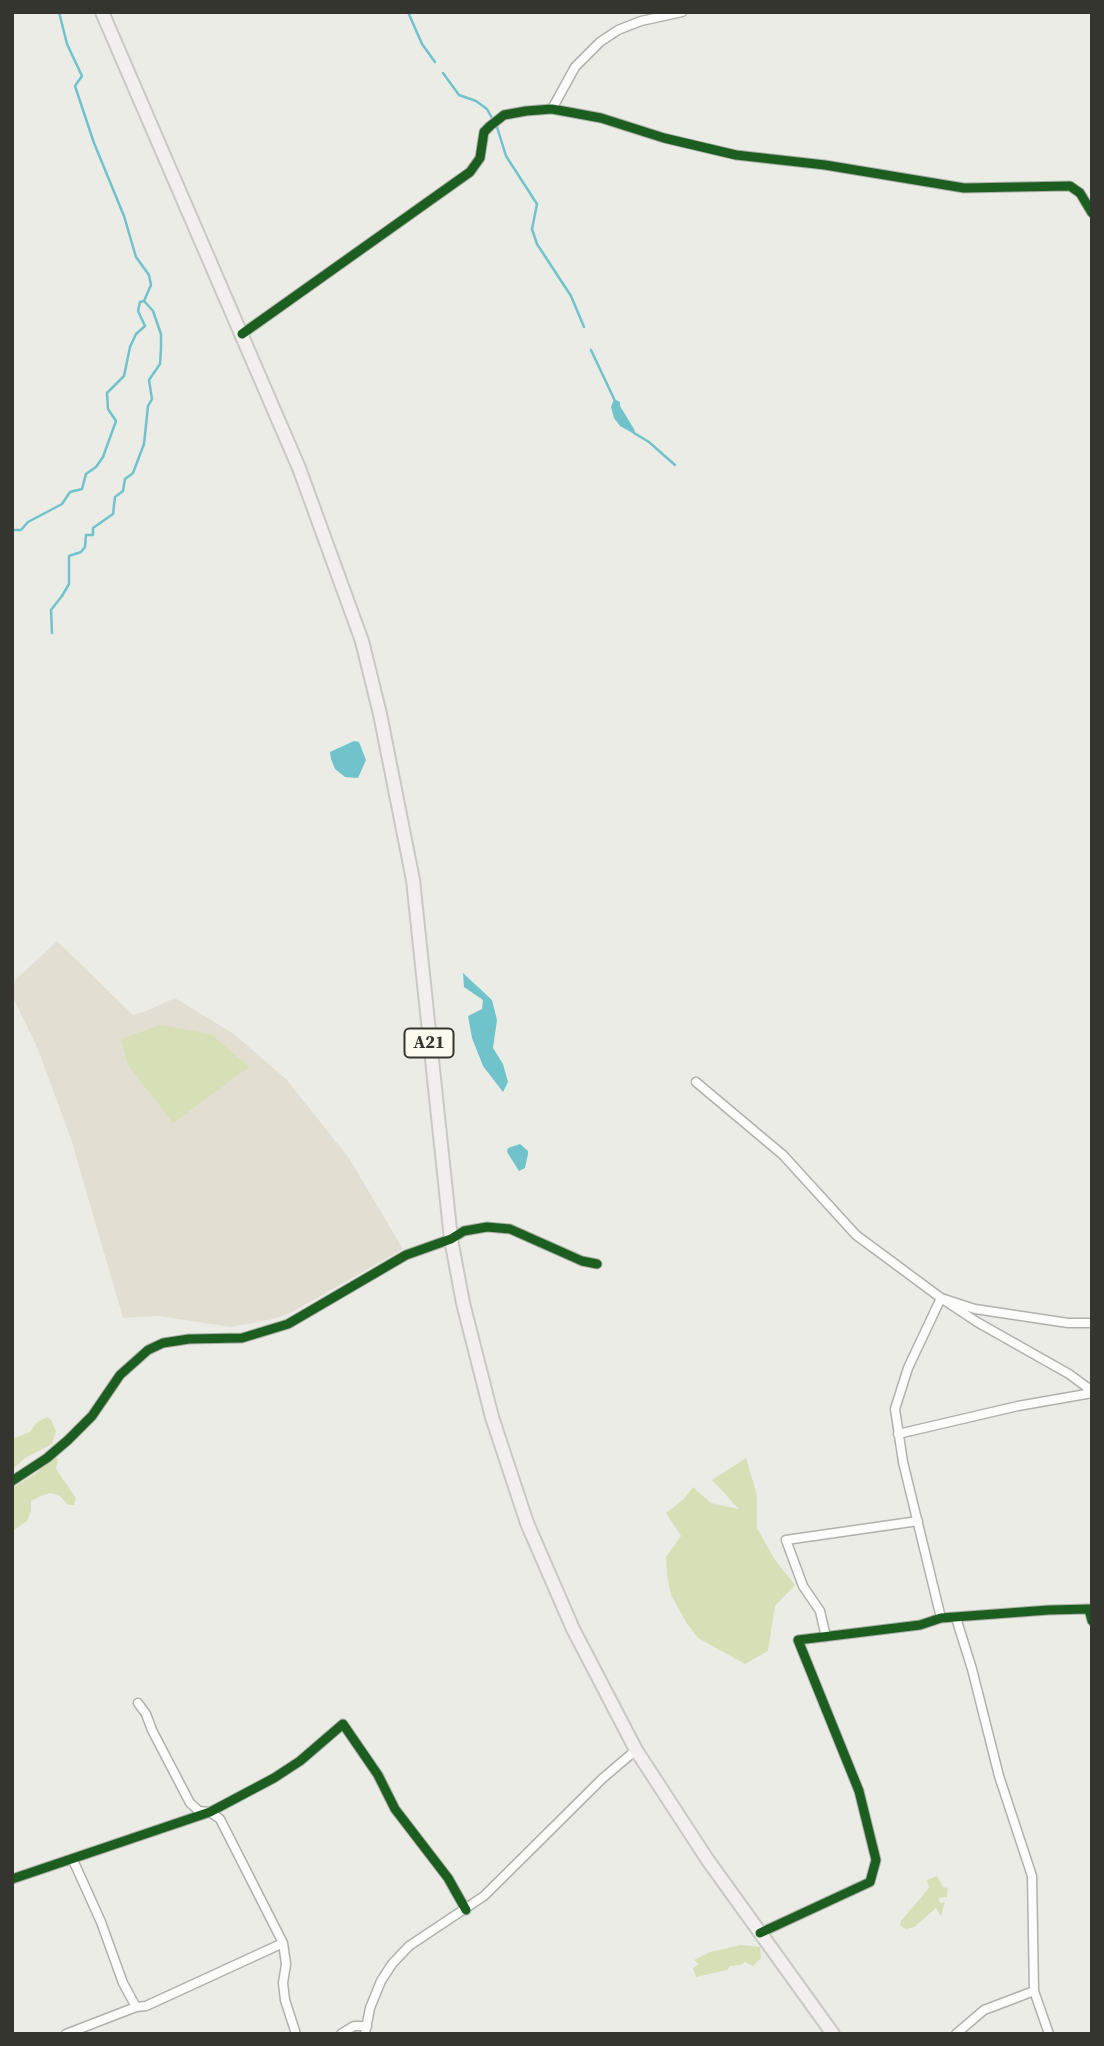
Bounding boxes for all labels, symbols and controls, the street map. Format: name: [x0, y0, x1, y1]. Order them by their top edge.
road number: A21: [404, 1028, 453, 1058]

